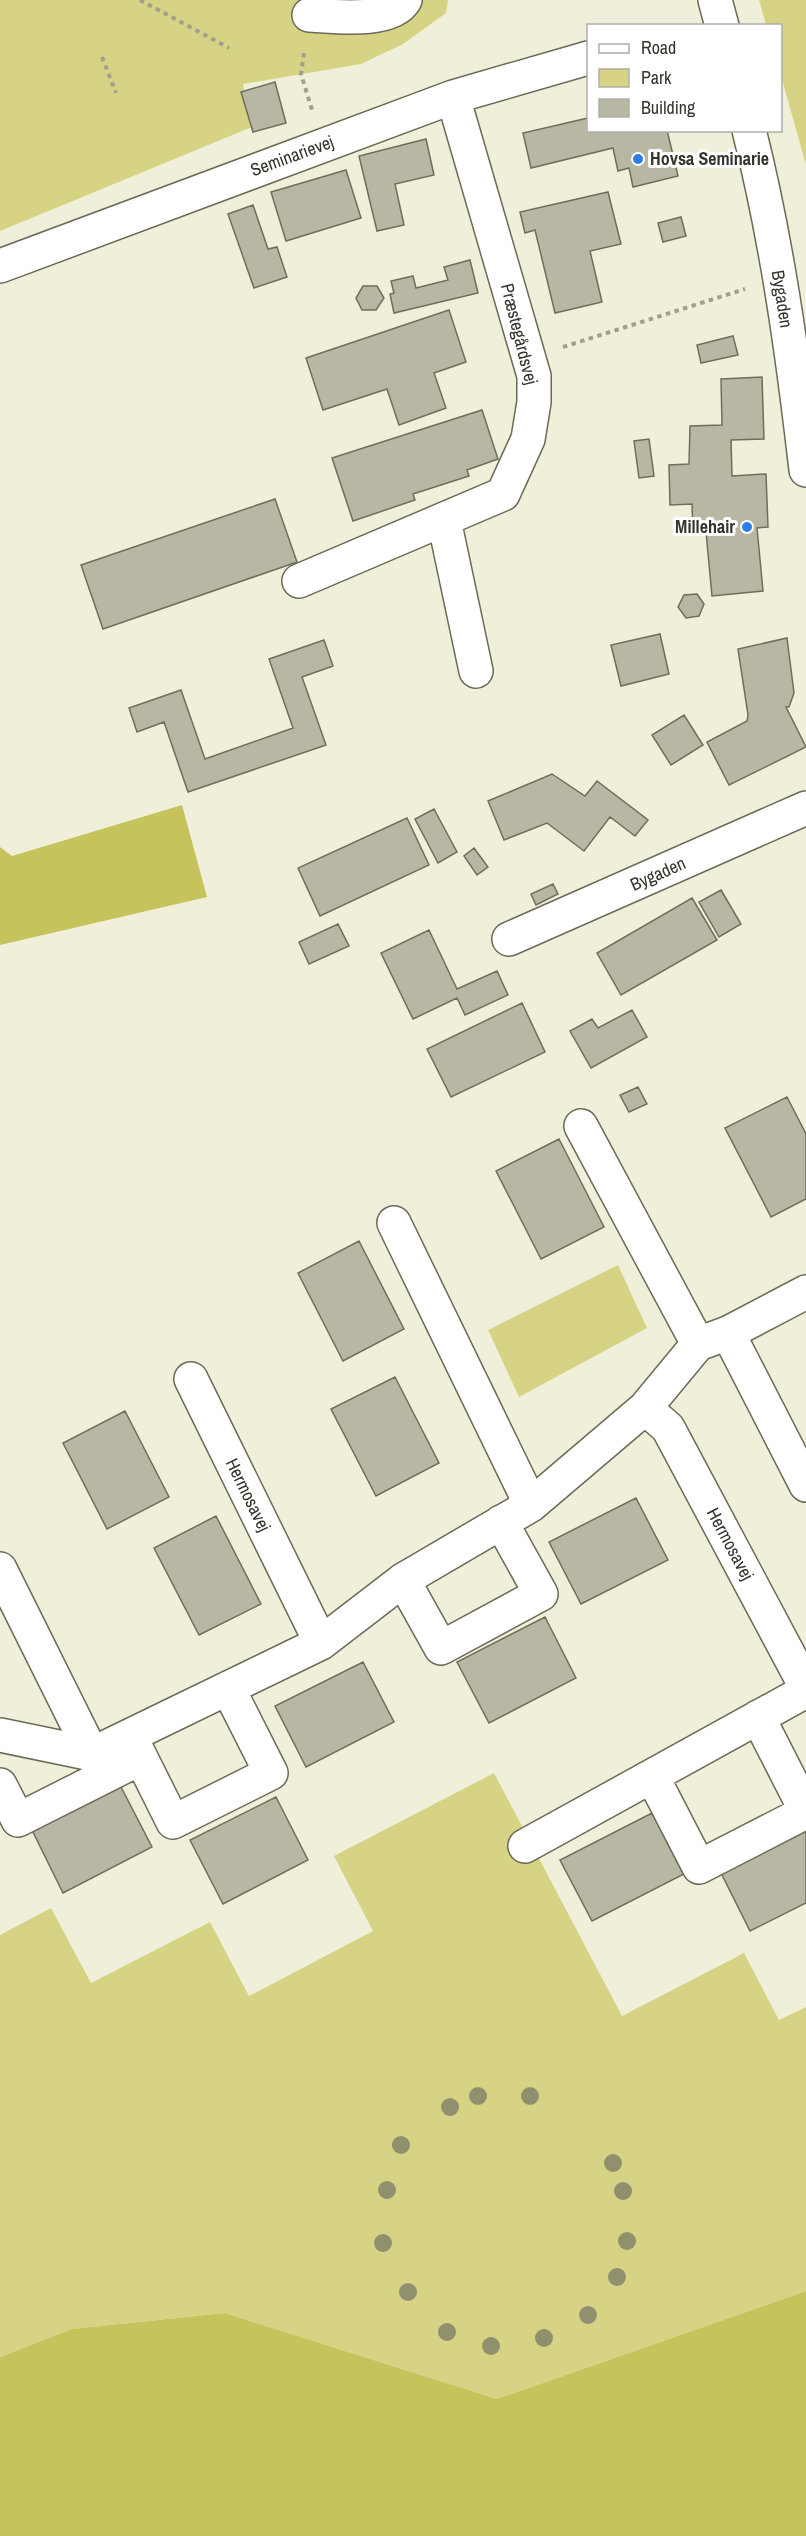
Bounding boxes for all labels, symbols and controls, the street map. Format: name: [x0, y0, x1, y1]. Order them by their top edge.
legend: [587, 24, 782, 132]
text: Road: [641, 35, 676, 60]
text: Park: [641, 65, 672, 90]
text: Building: [641, 95, 696, 120]
street label: Seminarievej: [247, 129, 337, 182]
place label: Hovsa Seminarie: [650, 146, 769, 171]
marker: Hovsa Seminarie: [631, 152, 645, 166]
street label: Bygaden: [766, 268, 799, 330]
street label: Præstegårdsvej: [495, 281, 544, 387]
place label: Millehair: [675, 514, 735, 539]
marker: Millehair: [740, 520, 754, 534]
street label: Bygaden: [626, 850, 689, 897]
street label: Hermosavej: [220, 1454, 277, 1536]
street label: Hermosavej: [701, 1503, 760, 1584]

